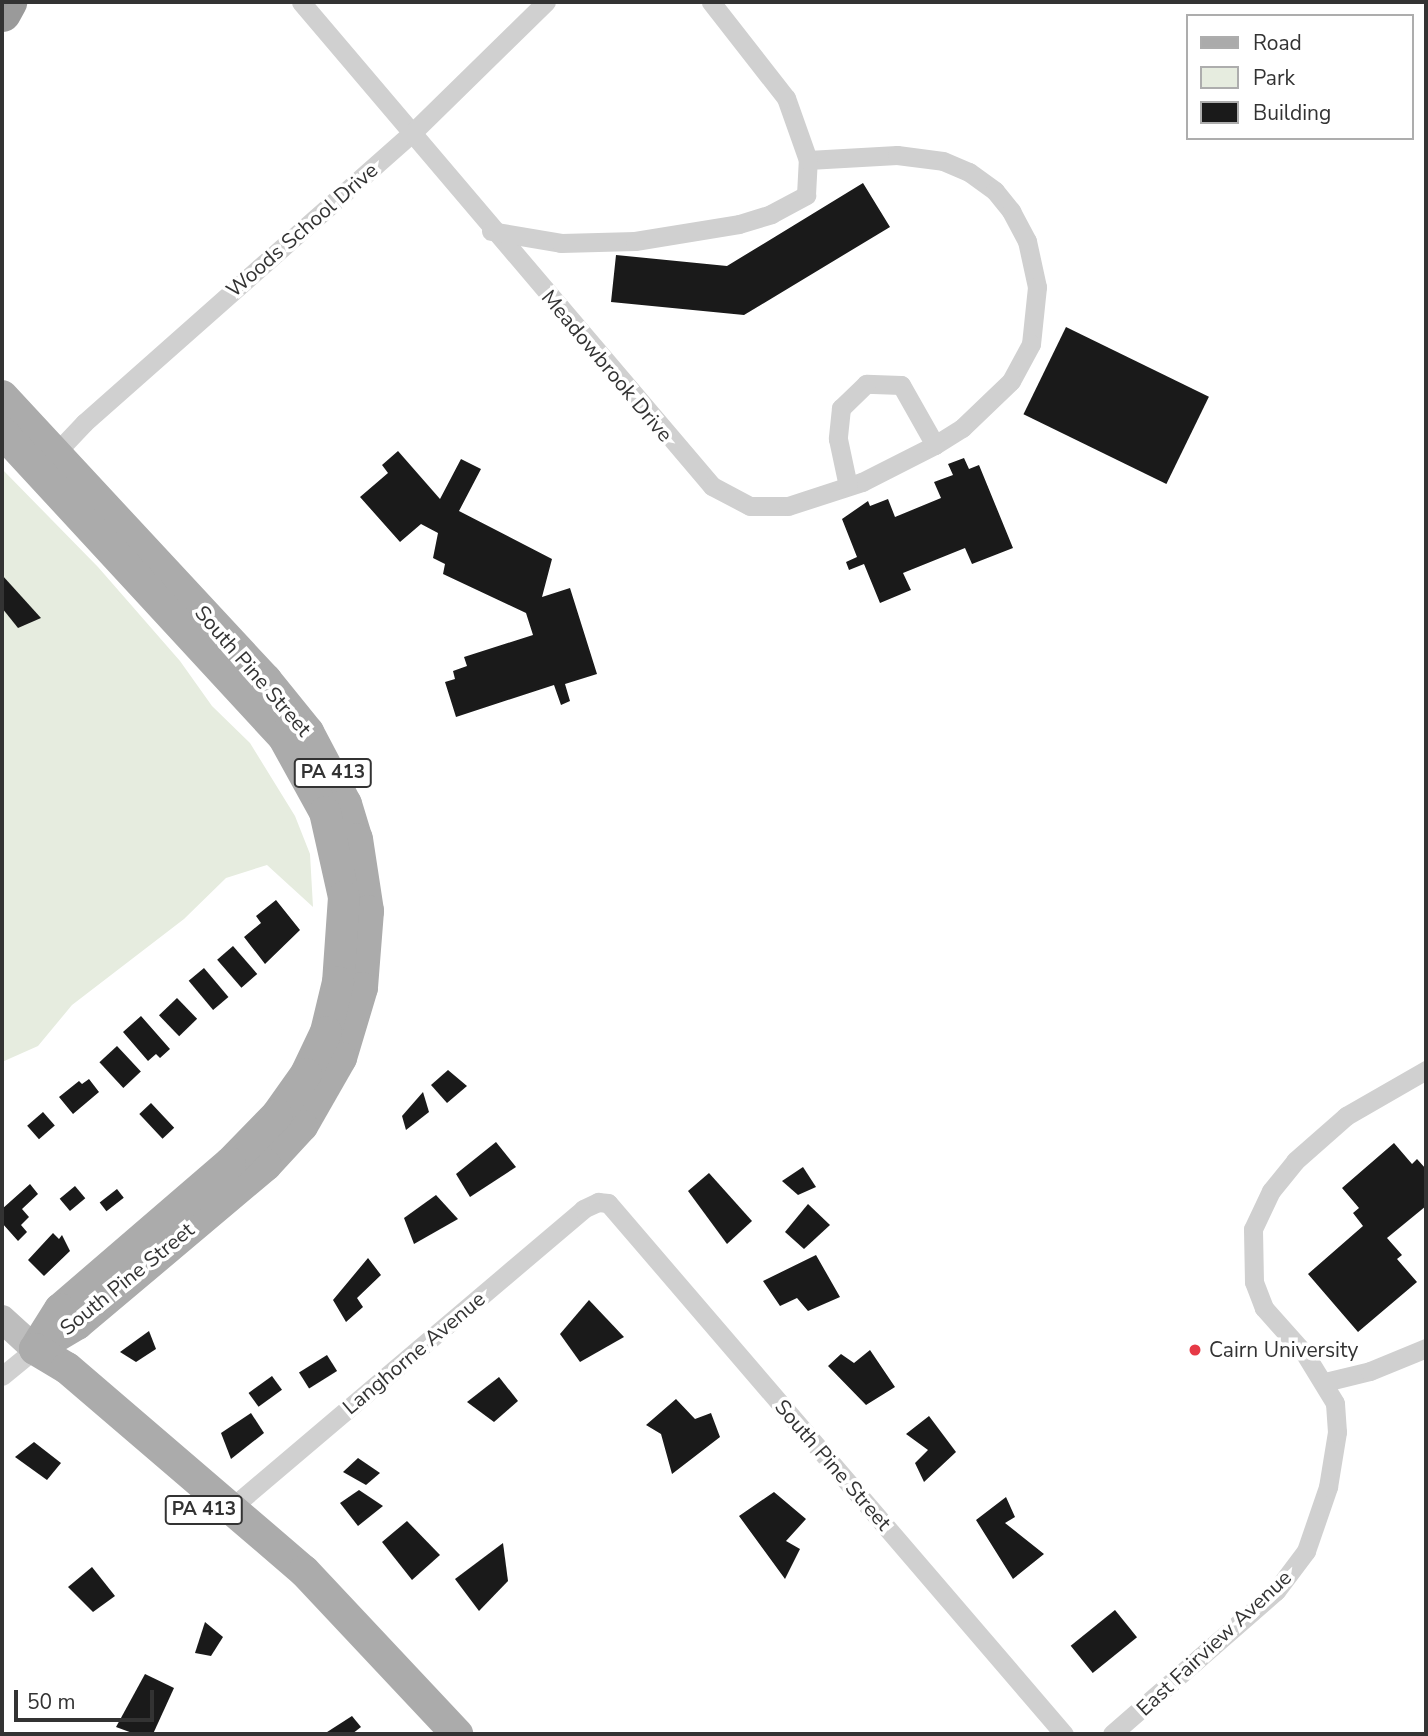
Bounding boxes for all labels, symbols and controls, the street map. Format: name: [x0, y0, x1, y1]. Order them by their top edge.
legend: [1186, 14, 1414, 140]
text: Road: [1253, 29, 1302, 57]
text: Park: [1253, 64, 1295, 92]
text: Building: [1253, 99, 1331, 127]
street label: Woods School Drive: [221, 157, 383, 303]
street label: Meadowbrook Drive: [536, 285, 678, 447]
street label: South Pine Street: [189, 600, 317, 742]
road number: PA 413: [293, 758, 373, 788]
street label: South Pine Street: [55, 1217, 199, 1341]
street label: Langhorne Avenue: [338, 1286, 490, 1420]
place label: Cairn University: [1209, 1337, 1358, 1363]
marker: Cairn University: [1187, 1342, 1203, 1358]
street label: South Pine Street: [769, 1394, 897, 1536]
road number: PA 413: [164, 1494, 244, 1526]
street label: East Fairview Avenue: [1131, 1565, 1297, 1721]
scale bar: [18, 1676, 158, 1720]
text: 50 m: [27, 1688, 76, 1716]

